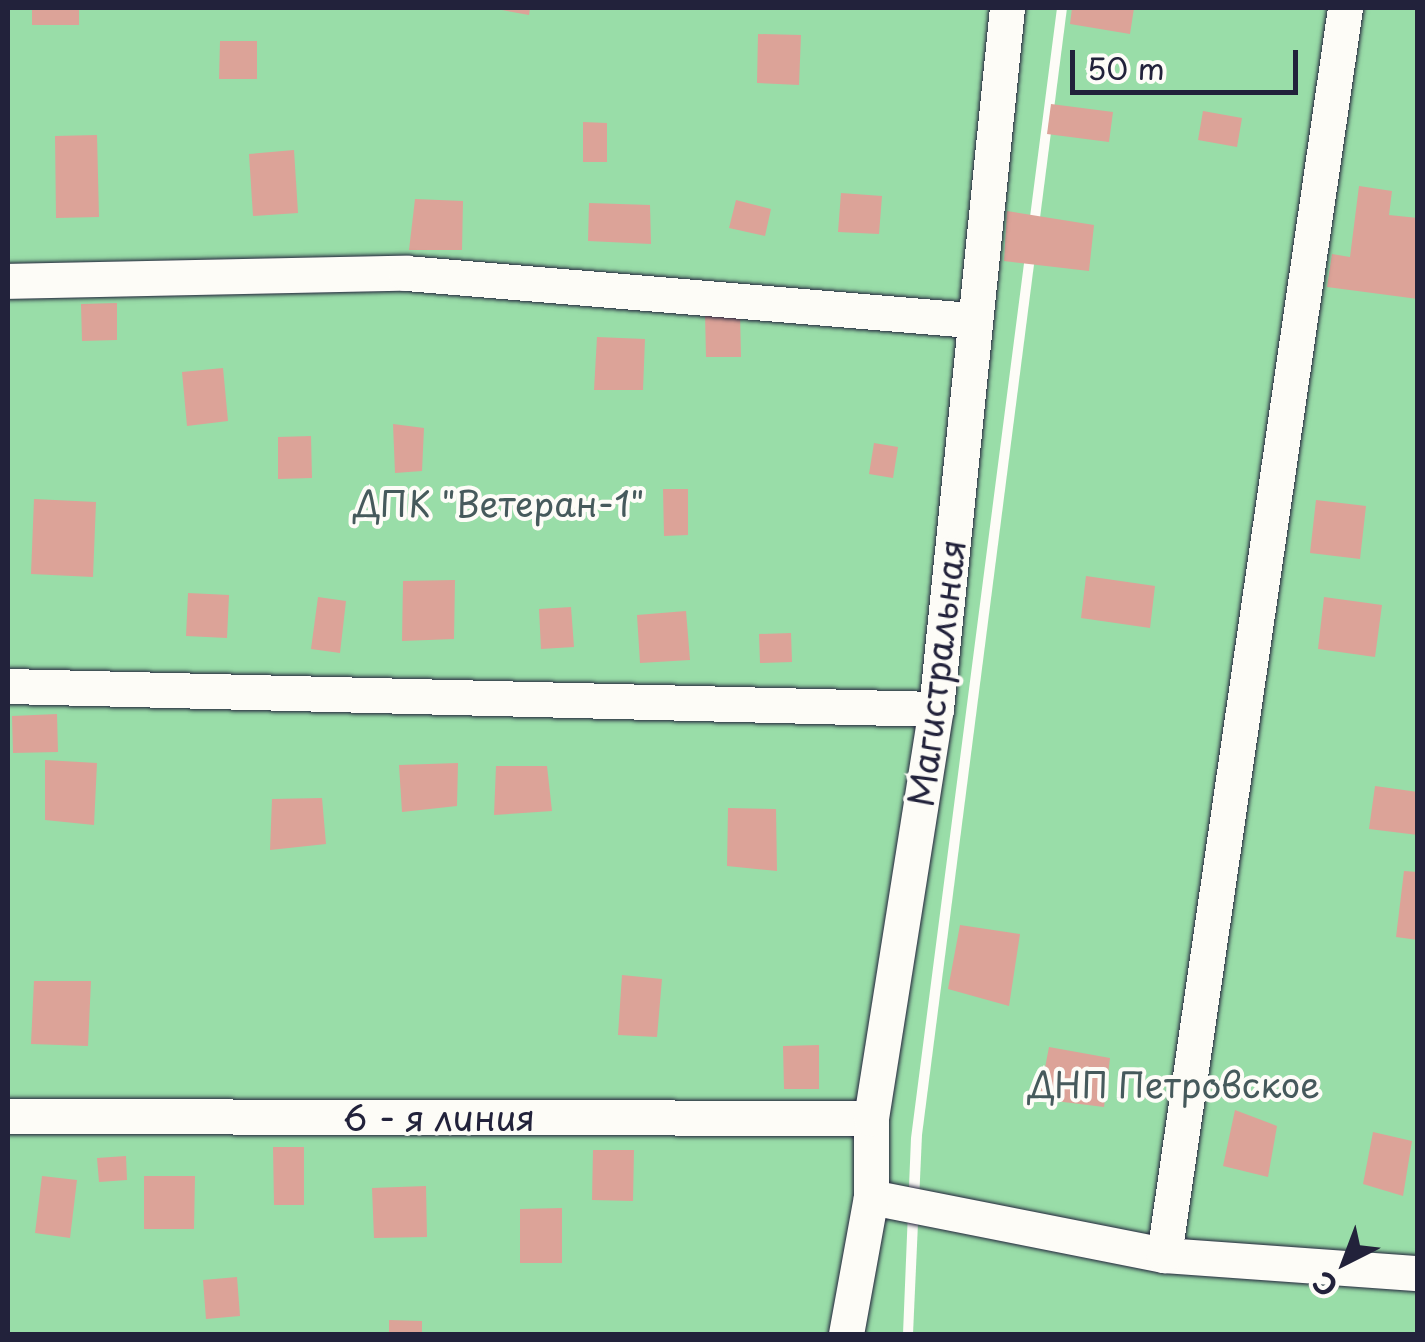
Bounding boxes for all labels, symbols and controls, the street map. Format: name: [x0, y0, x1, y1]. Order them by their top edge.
scale bar: [1075, 30, 1302, 92]
text: 50 m: [1087, 45, 1165, 90]
park label: ДПК "Ветеран-1": [353, 482, 645, 524]
street label: Магистральная: [899, 537, 973, 809]
park label: ДНП Петровское: [1027, 1063, 1321, 1105]
street label: 6 - я линия: [342, 1096, 536, 1138]
north arrow: [1295, 1212, 1395, 1312]
text: С: [1302, 1262, 1347, 1308]

